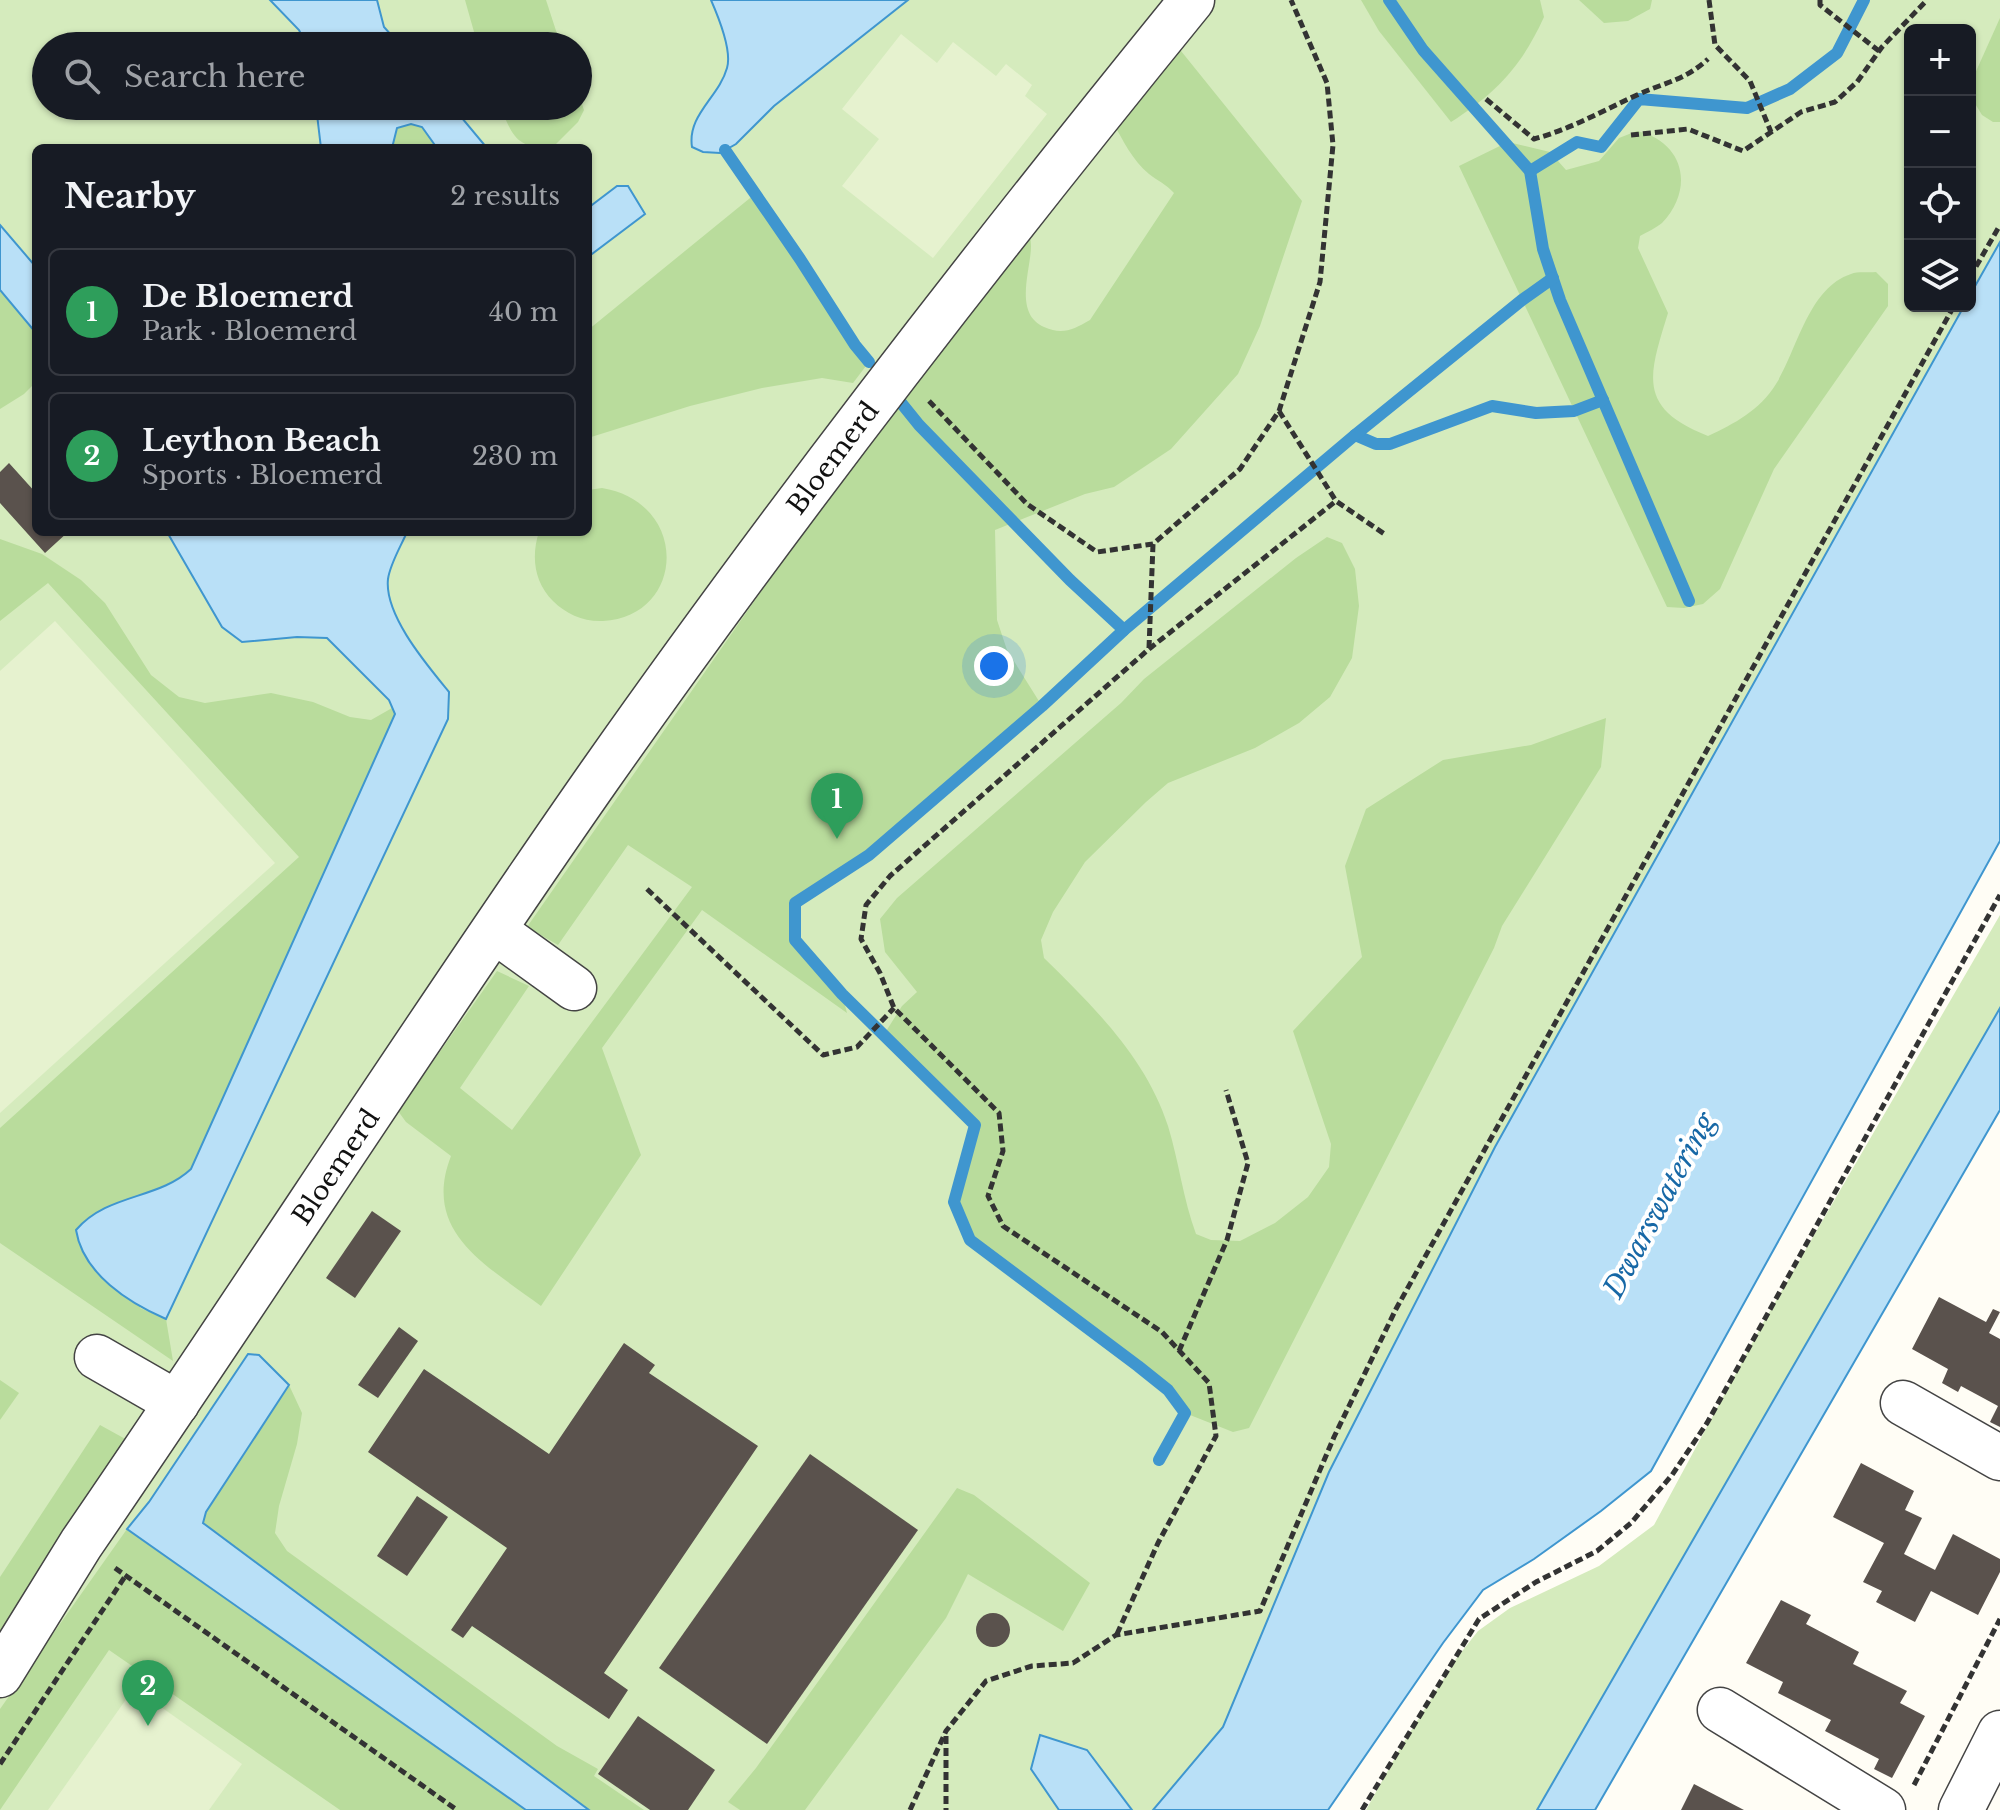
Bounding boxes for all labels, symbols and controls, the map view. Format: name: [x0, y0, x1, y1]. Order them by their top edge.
map controls: [1904, 24, 1976, 312]
button: +: [1904, 24, 1976, 96]
search box: [32, 32, 592, 120]
icon: search: [60, 54, 104, 98]
text: Search here: [124, 58, 305, 95]
button: −: [1904, 96, 1976, 168]
button: locate: [1904, 168, 1976, 240]
text: Nearby: [64, 175, 196, 217]
text: 2 results: [450, 180, 560, 212]
button: layers: [1904, 240, 1976, 312]
text: De Bloemerd: [142, 278, 353, 315]
text: 1: [86, 296, 98, 328]
text: 40 m: [489, 296, 558, 328]
text: Park · Bloemerd: [142, 315, 357, 347]
street label: Bloemerd: [780, 395, 886, 521]
text: Leython Beach: [142, 422, 381, 459]
text: 2: [84, 440, 100, 472]
text: 230 m: [472, 440, 558, 472]
text: Sports · Bloemerd: [142, 459, 382, 491]
your location: [974, 646, 1014, 686]
pin: 1: [811, 773, 863, 839]
street label: Bloemerd: [286, 1103, 386, 1231]
water label: Dwarswatering: [1595, 1105, 1724, 1305]
pin: 2: [122, 1660, 174, 1726]

